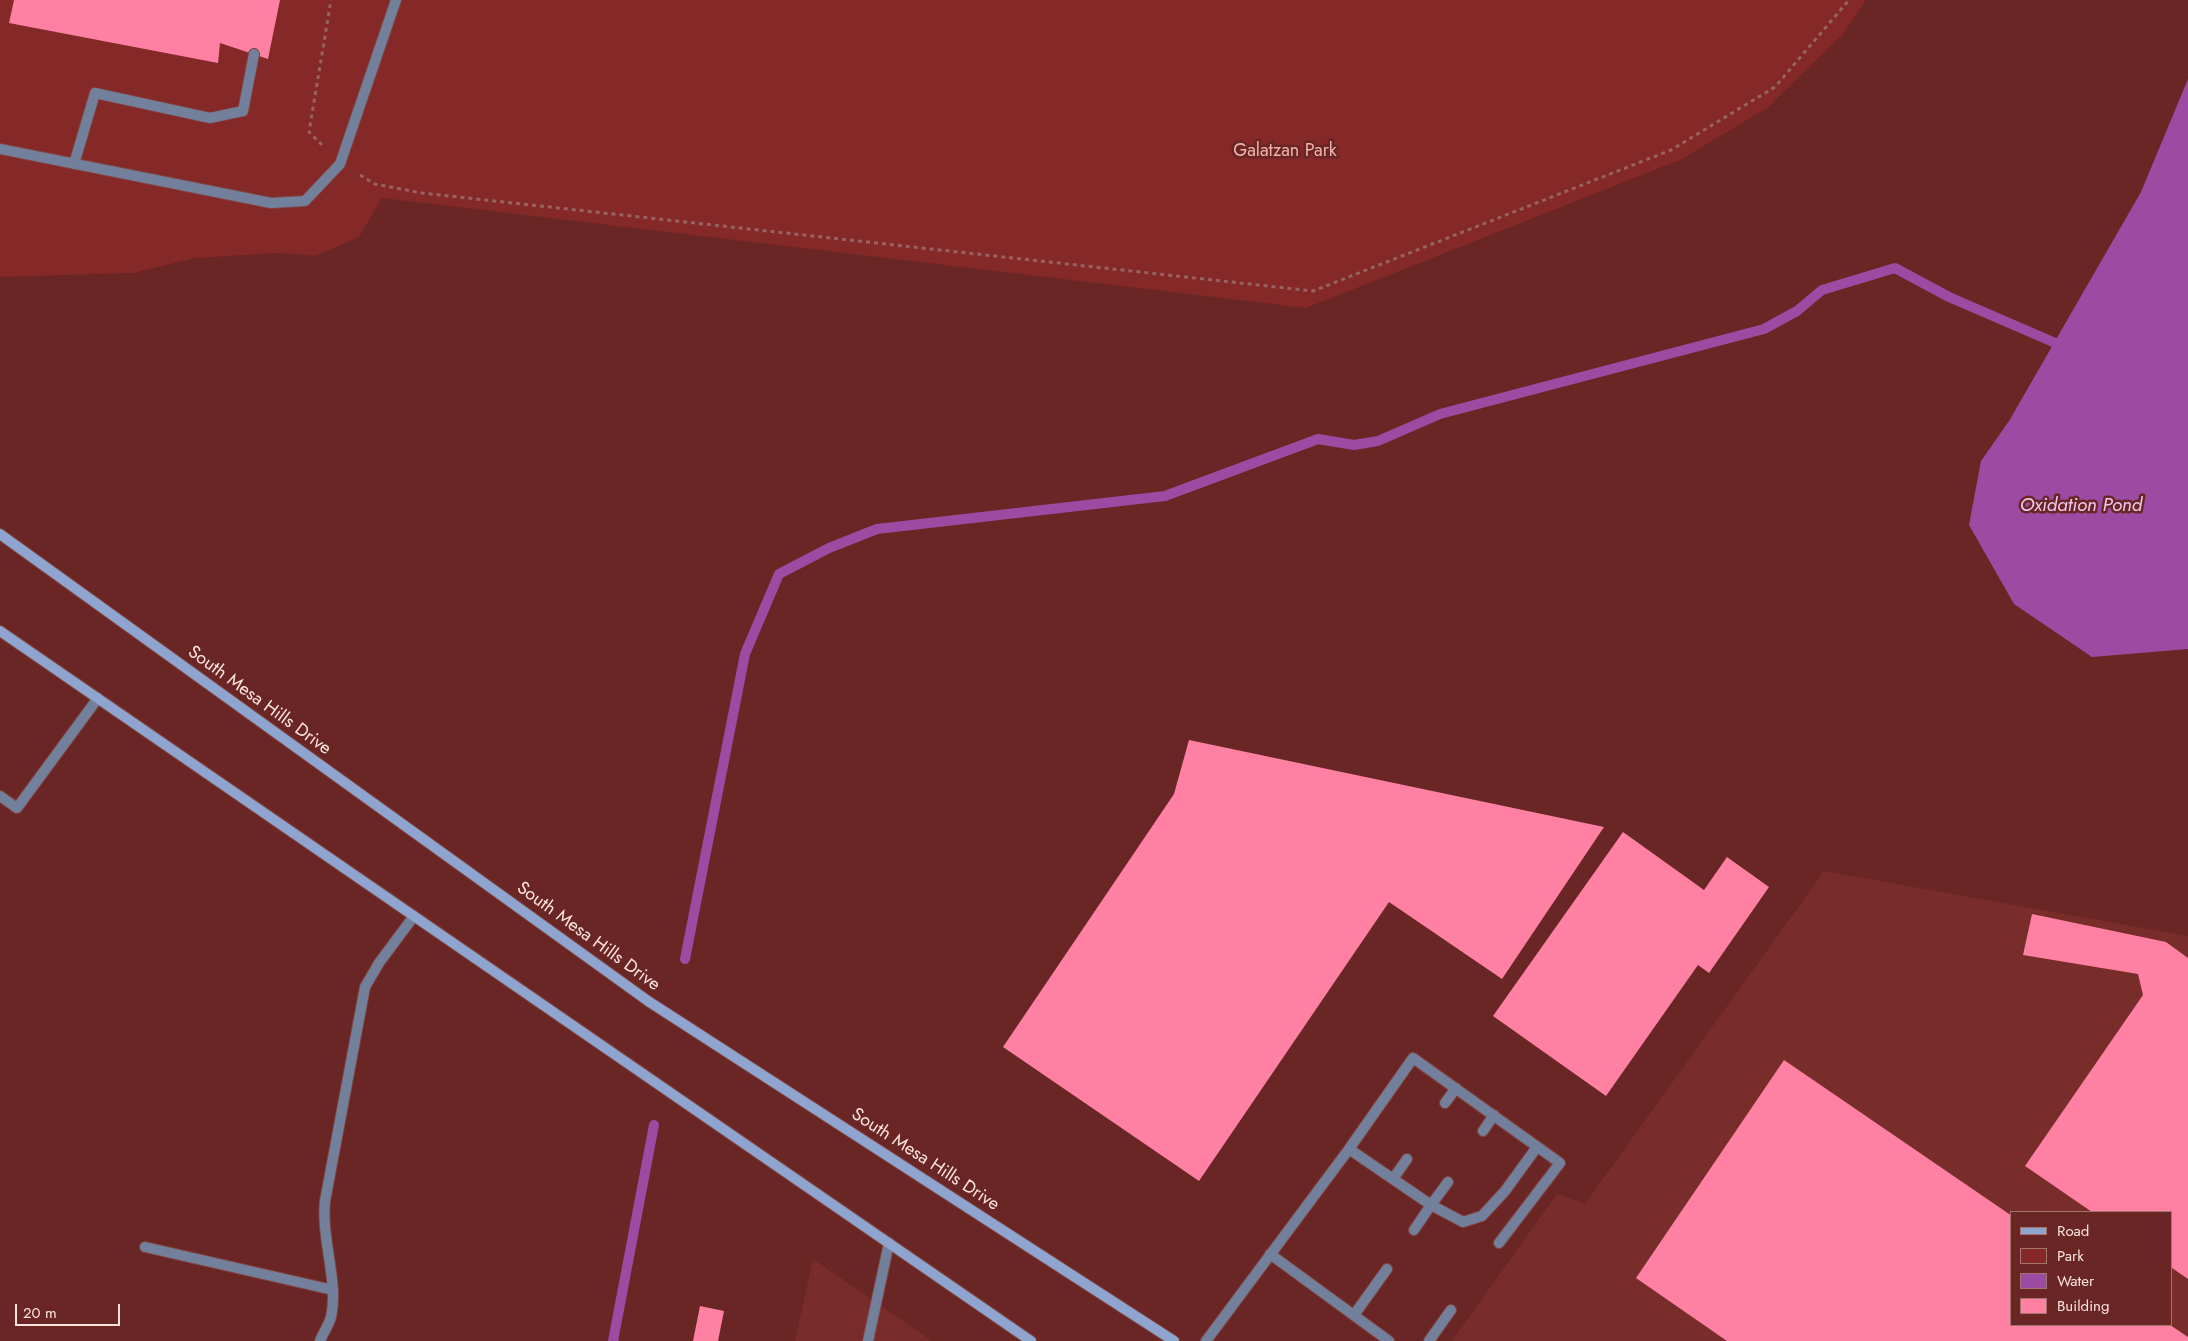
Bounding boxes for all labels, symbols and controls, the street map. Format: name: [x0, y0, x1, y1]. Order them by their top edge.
park label: Galatzan Park: [1233, 141, 1337, 163]
water label: Oxidation Pond: [2020, 495, 2142, 517]
street label: South Mesa Hills Drive: [183, 642, 335, 760]
street label: South Mesa Hills Drive: [512, 878, 664, 996]
street label: South Mesa Hills Drive: [847, 1104, 1003, 1216]
legend: [2010, 1211, 2173, 1326]
text: Road: [2057, 1220, 2089, 1242]
text: Park: [2057, 1245, 2084, 1267]
text: Water: [2057, 1270, 2094, 1292]
scale bar: [18, 1294, 122, 1326]
text: Building: [2057, 1295, 2109, 1317]
text: 20 m: [23, 1302, 57, 1324]

